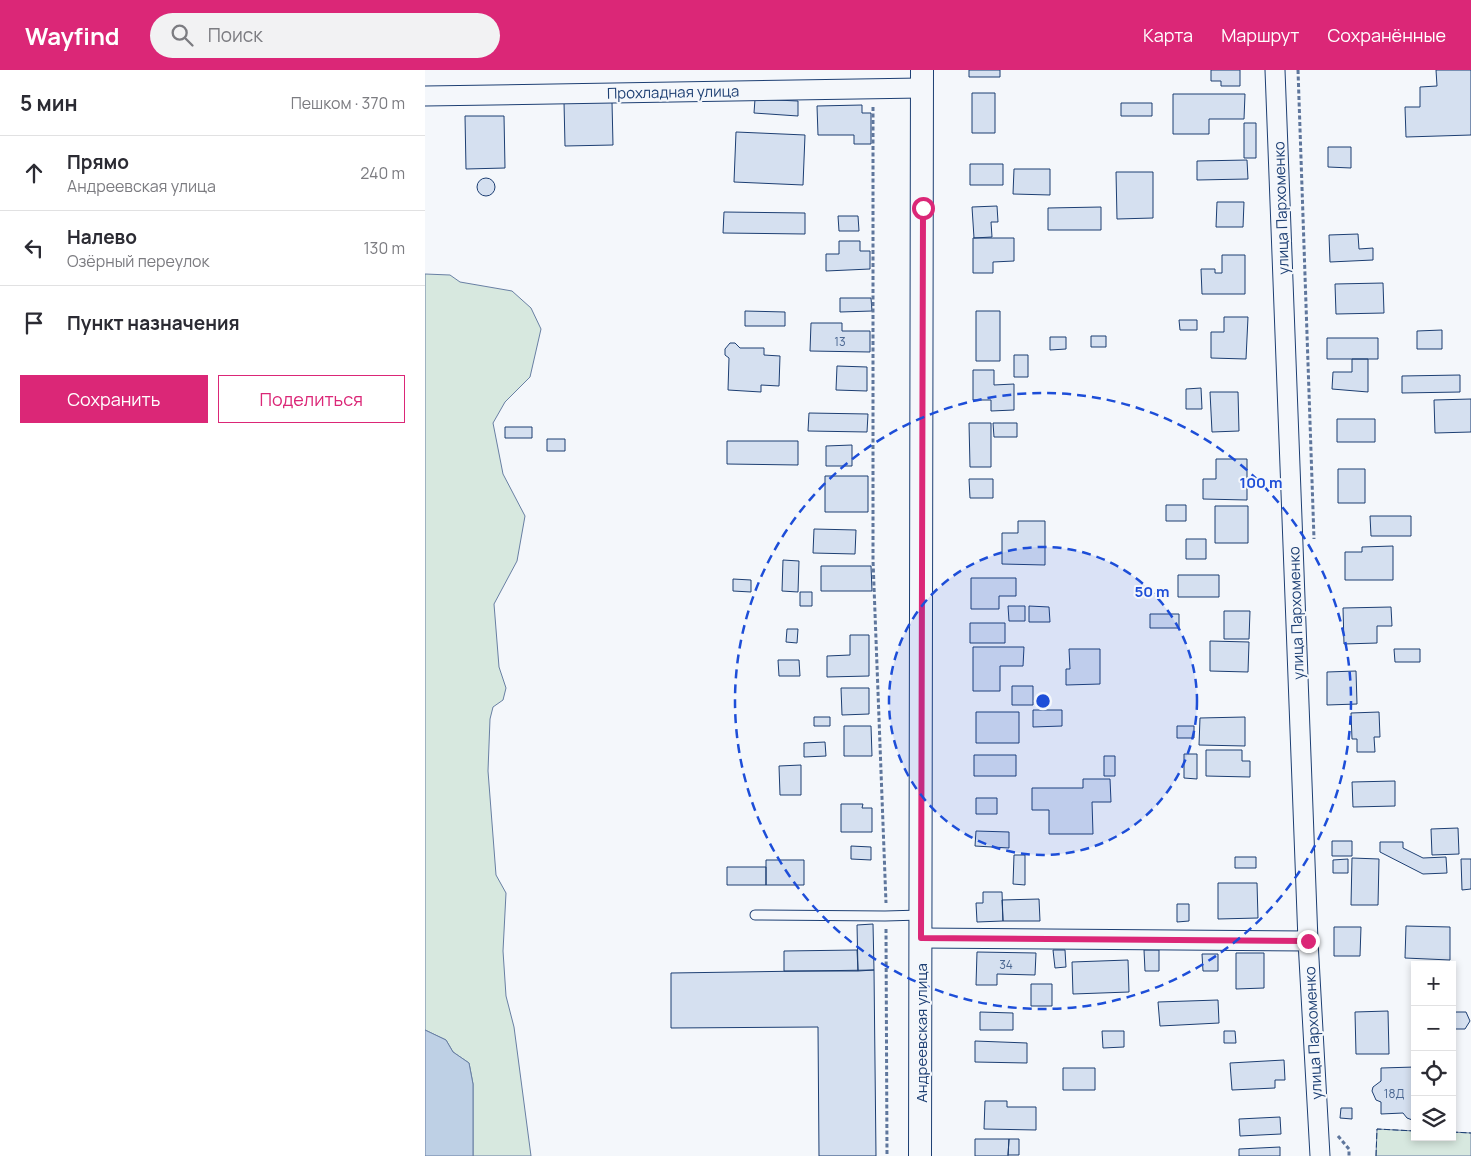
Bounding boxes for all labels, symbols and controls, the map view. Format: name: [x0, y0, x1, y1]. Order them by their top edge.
search box: [150, 13, 500, 58]
text: Wayfind: [25, 19, 120, 52]
icon: search: [168, 21, 196, 49]
text: Поиск: [208, 22, 263, 48]
text: Карта: [1143, 23, 1193, 47]
text: Маршрут: [1221, 23, 1299, 47]
text: Сохранённые: [1327, 23, 1446, 47]
street label: Прохладная улица: [607, 80, 739, 104]
text: 5 мин: [20, 89, 78, 117]
text: Пешком · 370 m: [291, 92, 405, 114]
street label: улица Пархоменко: [1268, 141, 1294, 275]
text: Прямо: [67, 149, 129, 175]
icon: ahead: [20, 159, 48, 187]
text: 240 m: [360, 162, 405, 184]
text: Андреевская улица: [67, 175, 216, 197]
route start: [912, 197, 935, 220]
text: Налево: [67, 224, 137, 250]
icon: left: [20, 234, 48, 262]
text: 130 m: [363, 237, 405, 259]
text: Озёрный переулок: [67, 250, 210, 272]
icon: arrive: [20, 309, 48, 337]
text: Пункт назначения: [67, 310, 240, 336]
house number: 13: [834, 333, 846, 350]
button: Сохранить: [20, 375, 208, 423]
button: Поделиться: [218, 375, 405, 423]
text: 100 m: [1240, 472, 1282, 493]
street label: улица Пархоменко: [1283, 546, 1309, 680]
text: 50 m: [1134, 581, 1170, 602]
centre of rings: [1034, 692, 1052, 710]
route end: [1297, 930, 1320, 953]
house number: 34: [999, 956, 1013, 973]
map controls: [1411, 961, 1456, 1141]
button: +: [1411, 961, 1456, 1006]
street label: Андреевская улица: [911, 963, 932, 1103]
street label: улица Пархоменко: [1299, 966, 1327, 1100]
button: −: [1411, 1006, 1456, 1051]
button: locate: [1411, 1051, 1456, 1096]
house number: 18Д: [1384, 1085, 1404, 1102]
button: layers: [1411, 1096, 1456, 1141]

